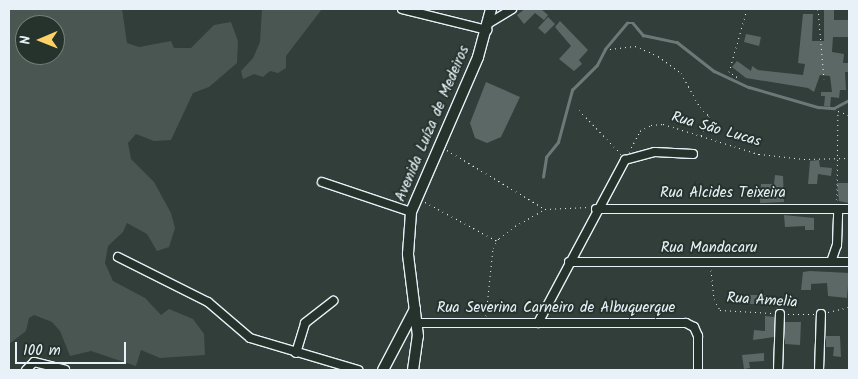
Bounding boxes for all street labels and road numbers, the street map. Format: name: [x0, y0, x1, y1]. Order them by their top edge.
street label: Avenida Luíza de Medeiros: [392, 43, 474, 205]
street label: Rua São Lucas: [669, 109, 763, 151]
street label: Rua Alcides Teixeira: [660, 185, 786, 203]
street label: Rua Mandacaru: [661, 240, 757, 258]
street label: Rua Amelia: [726, 290, 798, 312]
street label: Rua Severina Carneiro de Albuquerque: [437, 300, 675, 318]

